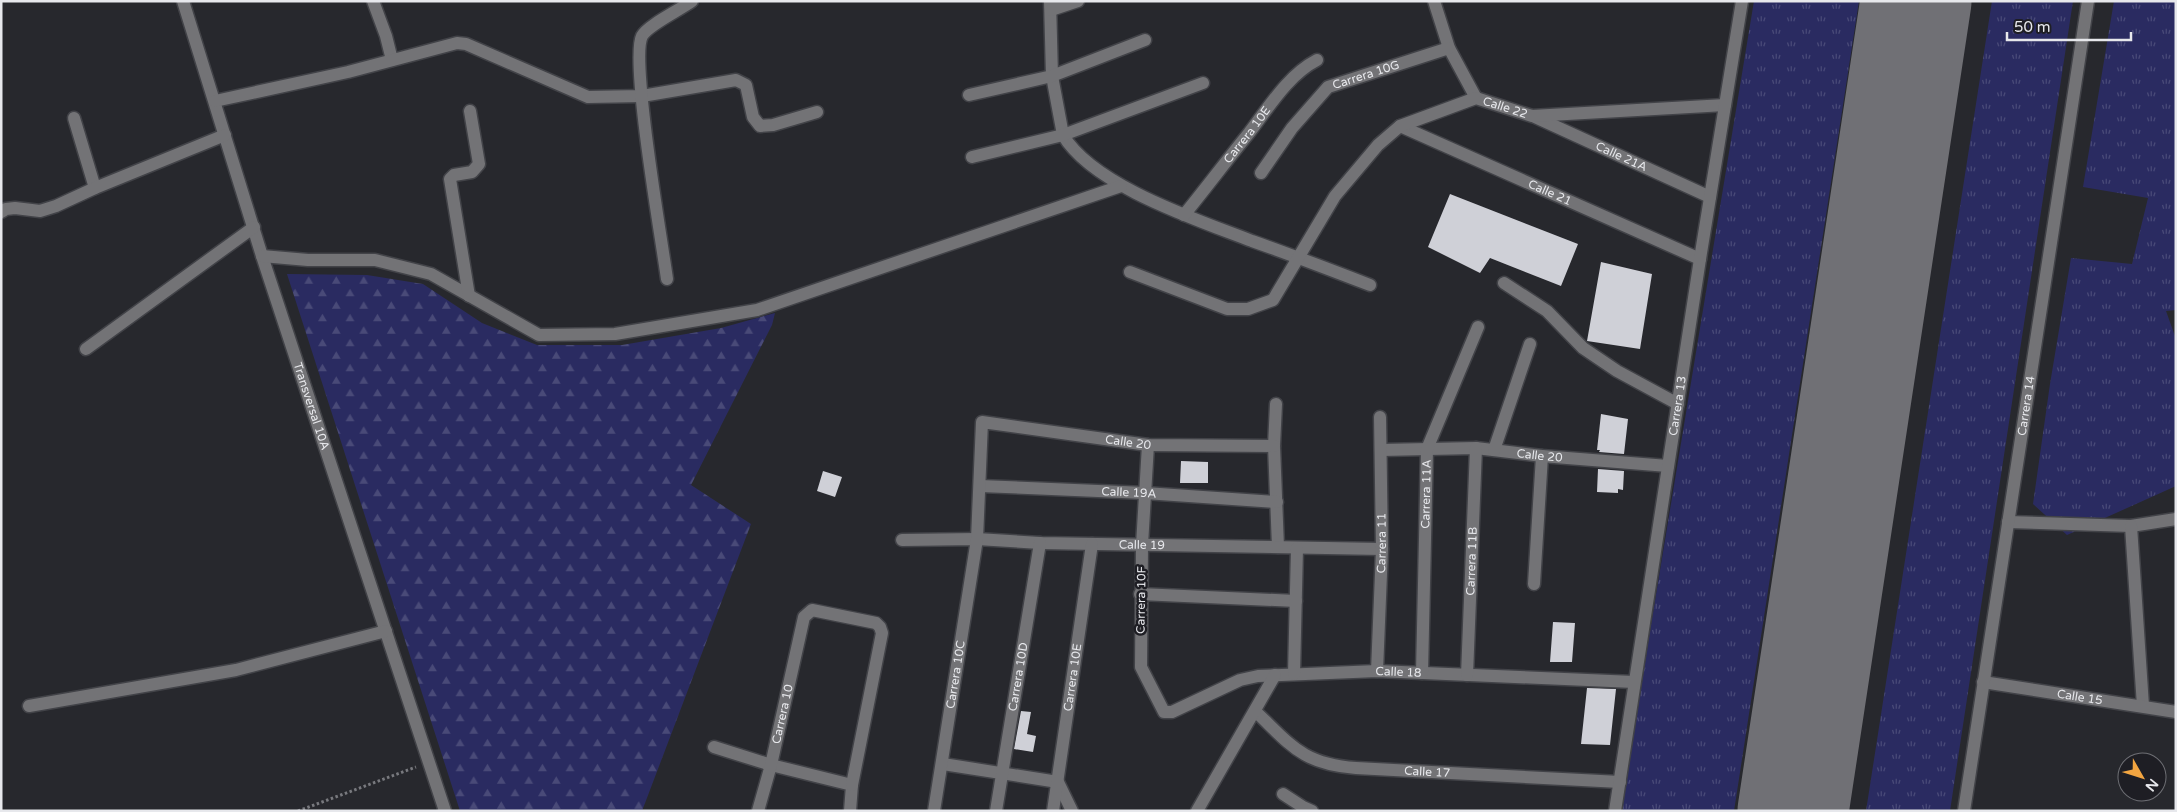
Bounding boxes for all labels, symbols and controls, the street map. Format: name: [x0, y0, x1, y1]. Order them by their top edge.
scale bar: [2007, 10, 2131, 42]
text: 50 m: [2014, 18, 2051, 36]
street label: Carrera 10G: [1331, 57, 1401, 92]
street label: Calle 22: [1481, 94, 1529, 121]
street label: Carrera 10E: [1221, 103, 1274, 166]
street label: Calle 21A: [1593, 139, 1649, 174]
street label: Calle 21: [1526, 177, 1574, 208]
street label: Transversal 10A: [291, 361, 332, 452]
street label: Carrera 14: [2015, 374, 2038, 437]
street label: Carrera 13: [1666, 375, 1689, 437]
street label: Calle 20: [1104, 432, 1152, 452]
street label: Calle 20: [1516, 446, 1563, 465]
street label: Carrera 11A: [1418, 459, 1434, 529]
street label: Calle 19A: [1101, 484, 1157, 501]
street label: Carrera 11: [1374, 513, 1389, 574]
street label: Carrera 11B: [1463, 526, 1480, 596]
street label: Calle 19: [1119, 537, 1165, 552]
street label: Carrera 10F: [1133, 566, 1149, 634]
street label: Carrera 10C: [943, 640, 968, 710]
street label: Carrera 10D: [1005, 641, 1031, 712]
street label: Carrera 10E: [1061, 642, 1084, 712]
street label: Calle 18: [1375, 664, 1422, 680]
street label: Carrera 10: [769, 683, 796, 745]
street label: Calle 15: [2056, 687, 2104, 708]
north arrow: [2117, 752, 2167, 802]
street label: Calle 17: [1404, 764, 1451, 780]
text: N: [2142, 775, 2162, 795]

